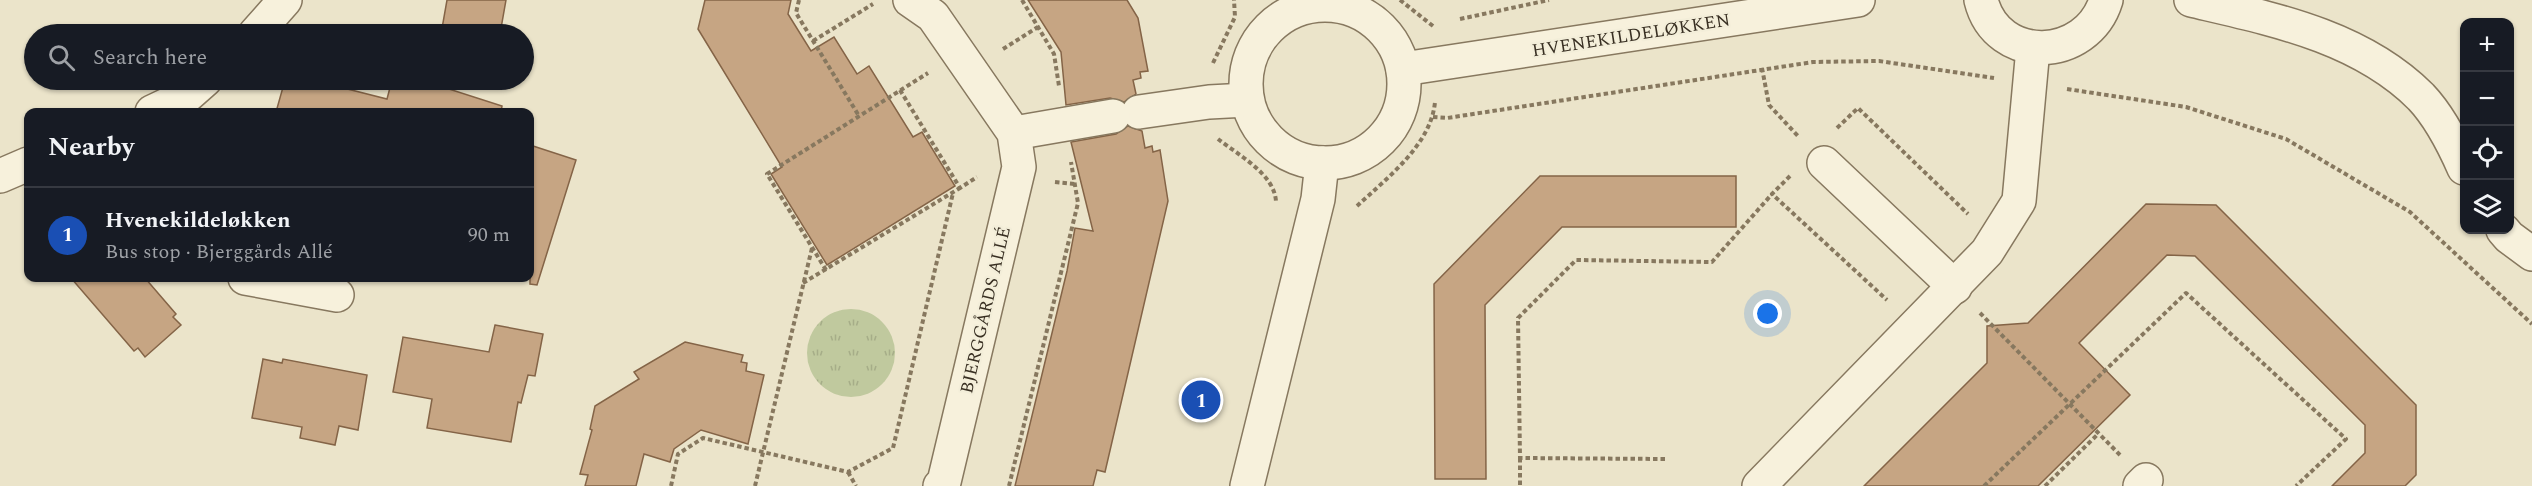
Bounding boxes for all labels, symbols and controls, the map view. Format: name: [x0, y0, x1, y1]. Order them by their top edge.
street label: HVENEKILDELØKKEN: [1530, 6, 1732, 64]
map controls: [2460, 18, 2514, 234]
button: +: [2460, 18, 2514, 72]
search box: [24, 24, 534, 90]
icon: search: [45, 41, 78, 74]
text: Search here: [93, 41, 207, 74]
button: −: [2460, 72, 2514, 126]
button: locate: [2460, 126, 2514, 180]
text: Nearby: [48, 127, 134, 167]
button: layers: [2460, 180, 2514, 234]
text: Hvenekildeløkken: [105, 204, 291, 237]
text: 1: [62, 220, 73, 250]
text: 90 m: [468, 220, 510, 250]
street label: BJERGGÅRDS ALLÉ: [953, 224, 1018, 396]
text: Bus stop · Bjerggårds Allé: [105, 237, 333, 267]
your location: [1753, 299, 1782, 328]
pin: 1: [1182, 378, 1220, 422]

